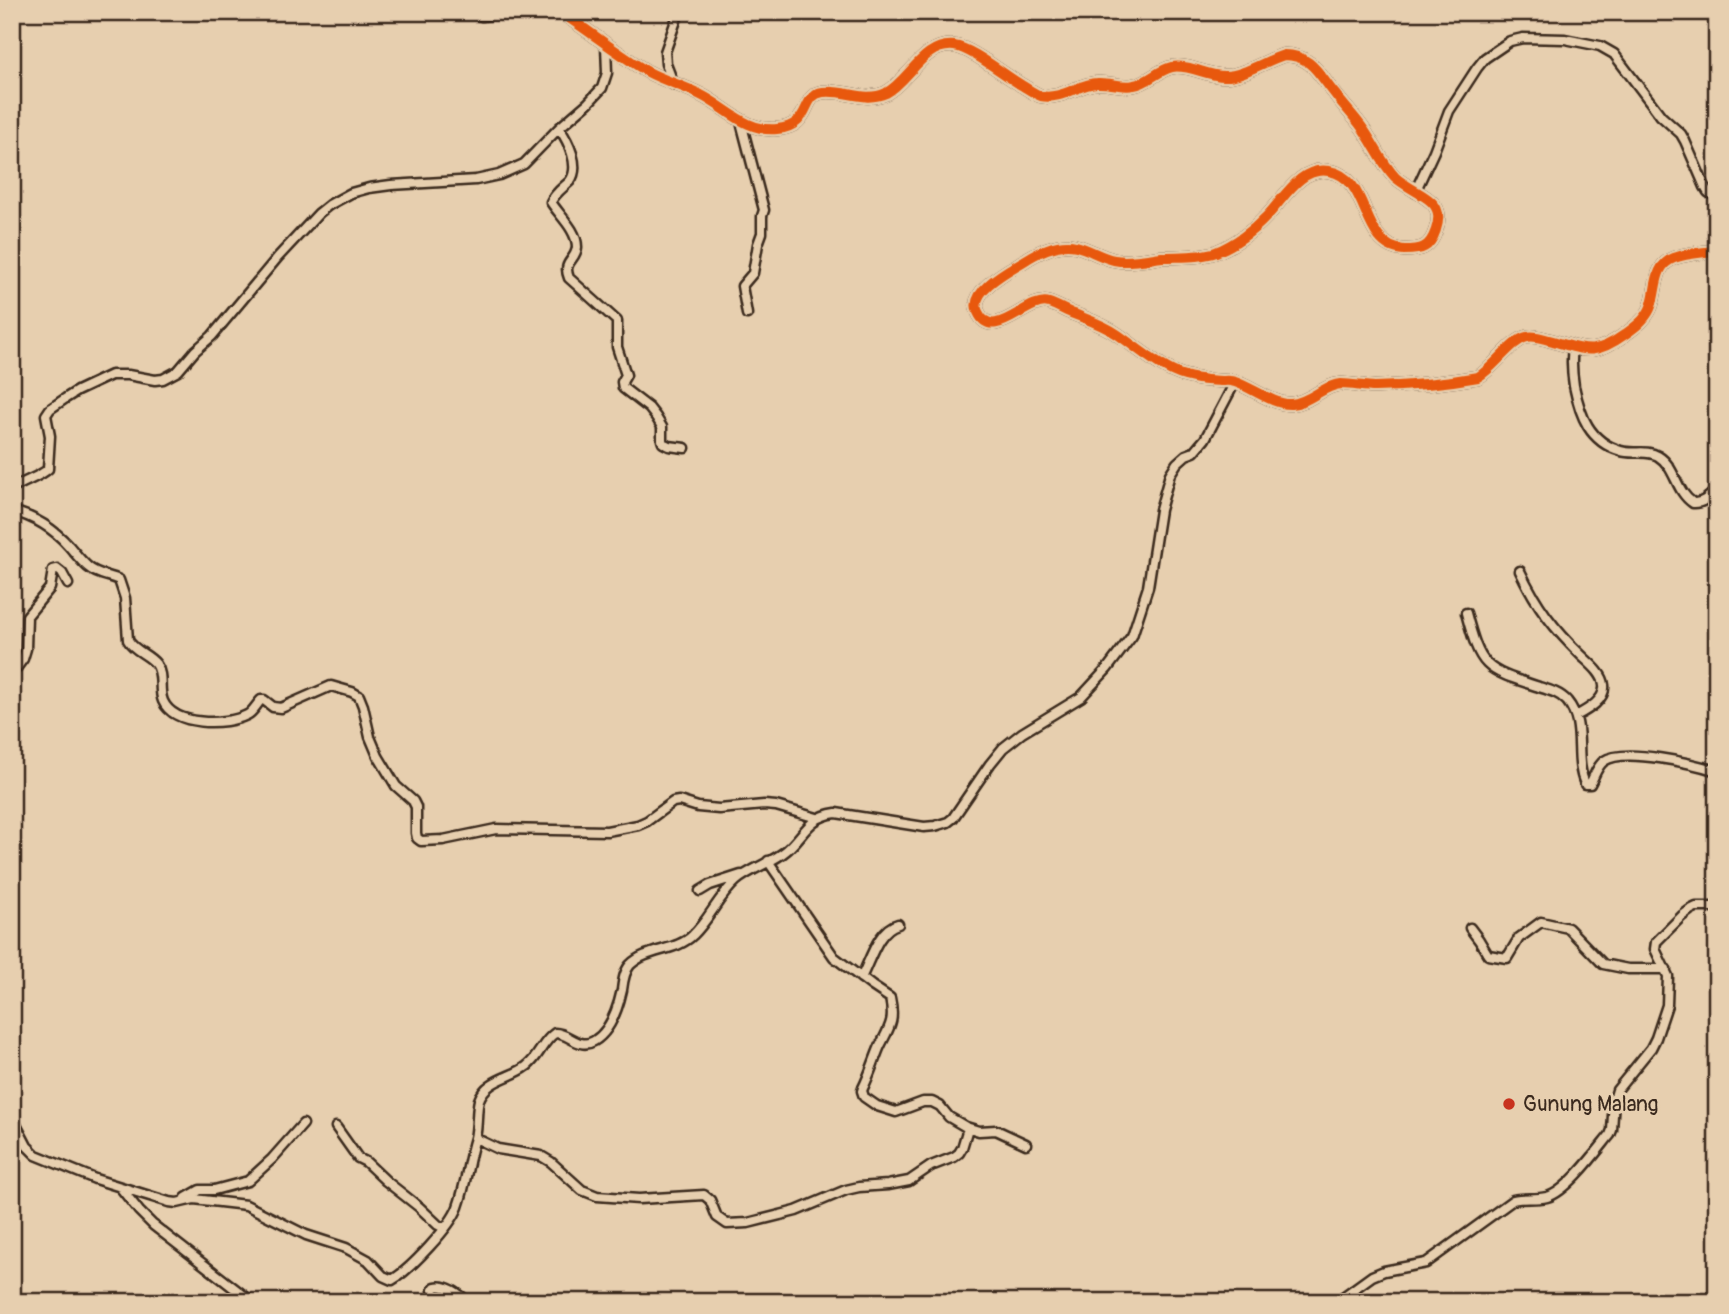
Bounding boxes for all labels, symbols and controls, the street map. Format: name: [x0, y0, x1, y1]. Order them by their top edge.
place label: Gunung Malang: [1523, 1091, 1658, 1118]
marker: Gunung Malang: [1501, 1096, 1517, 1112]

